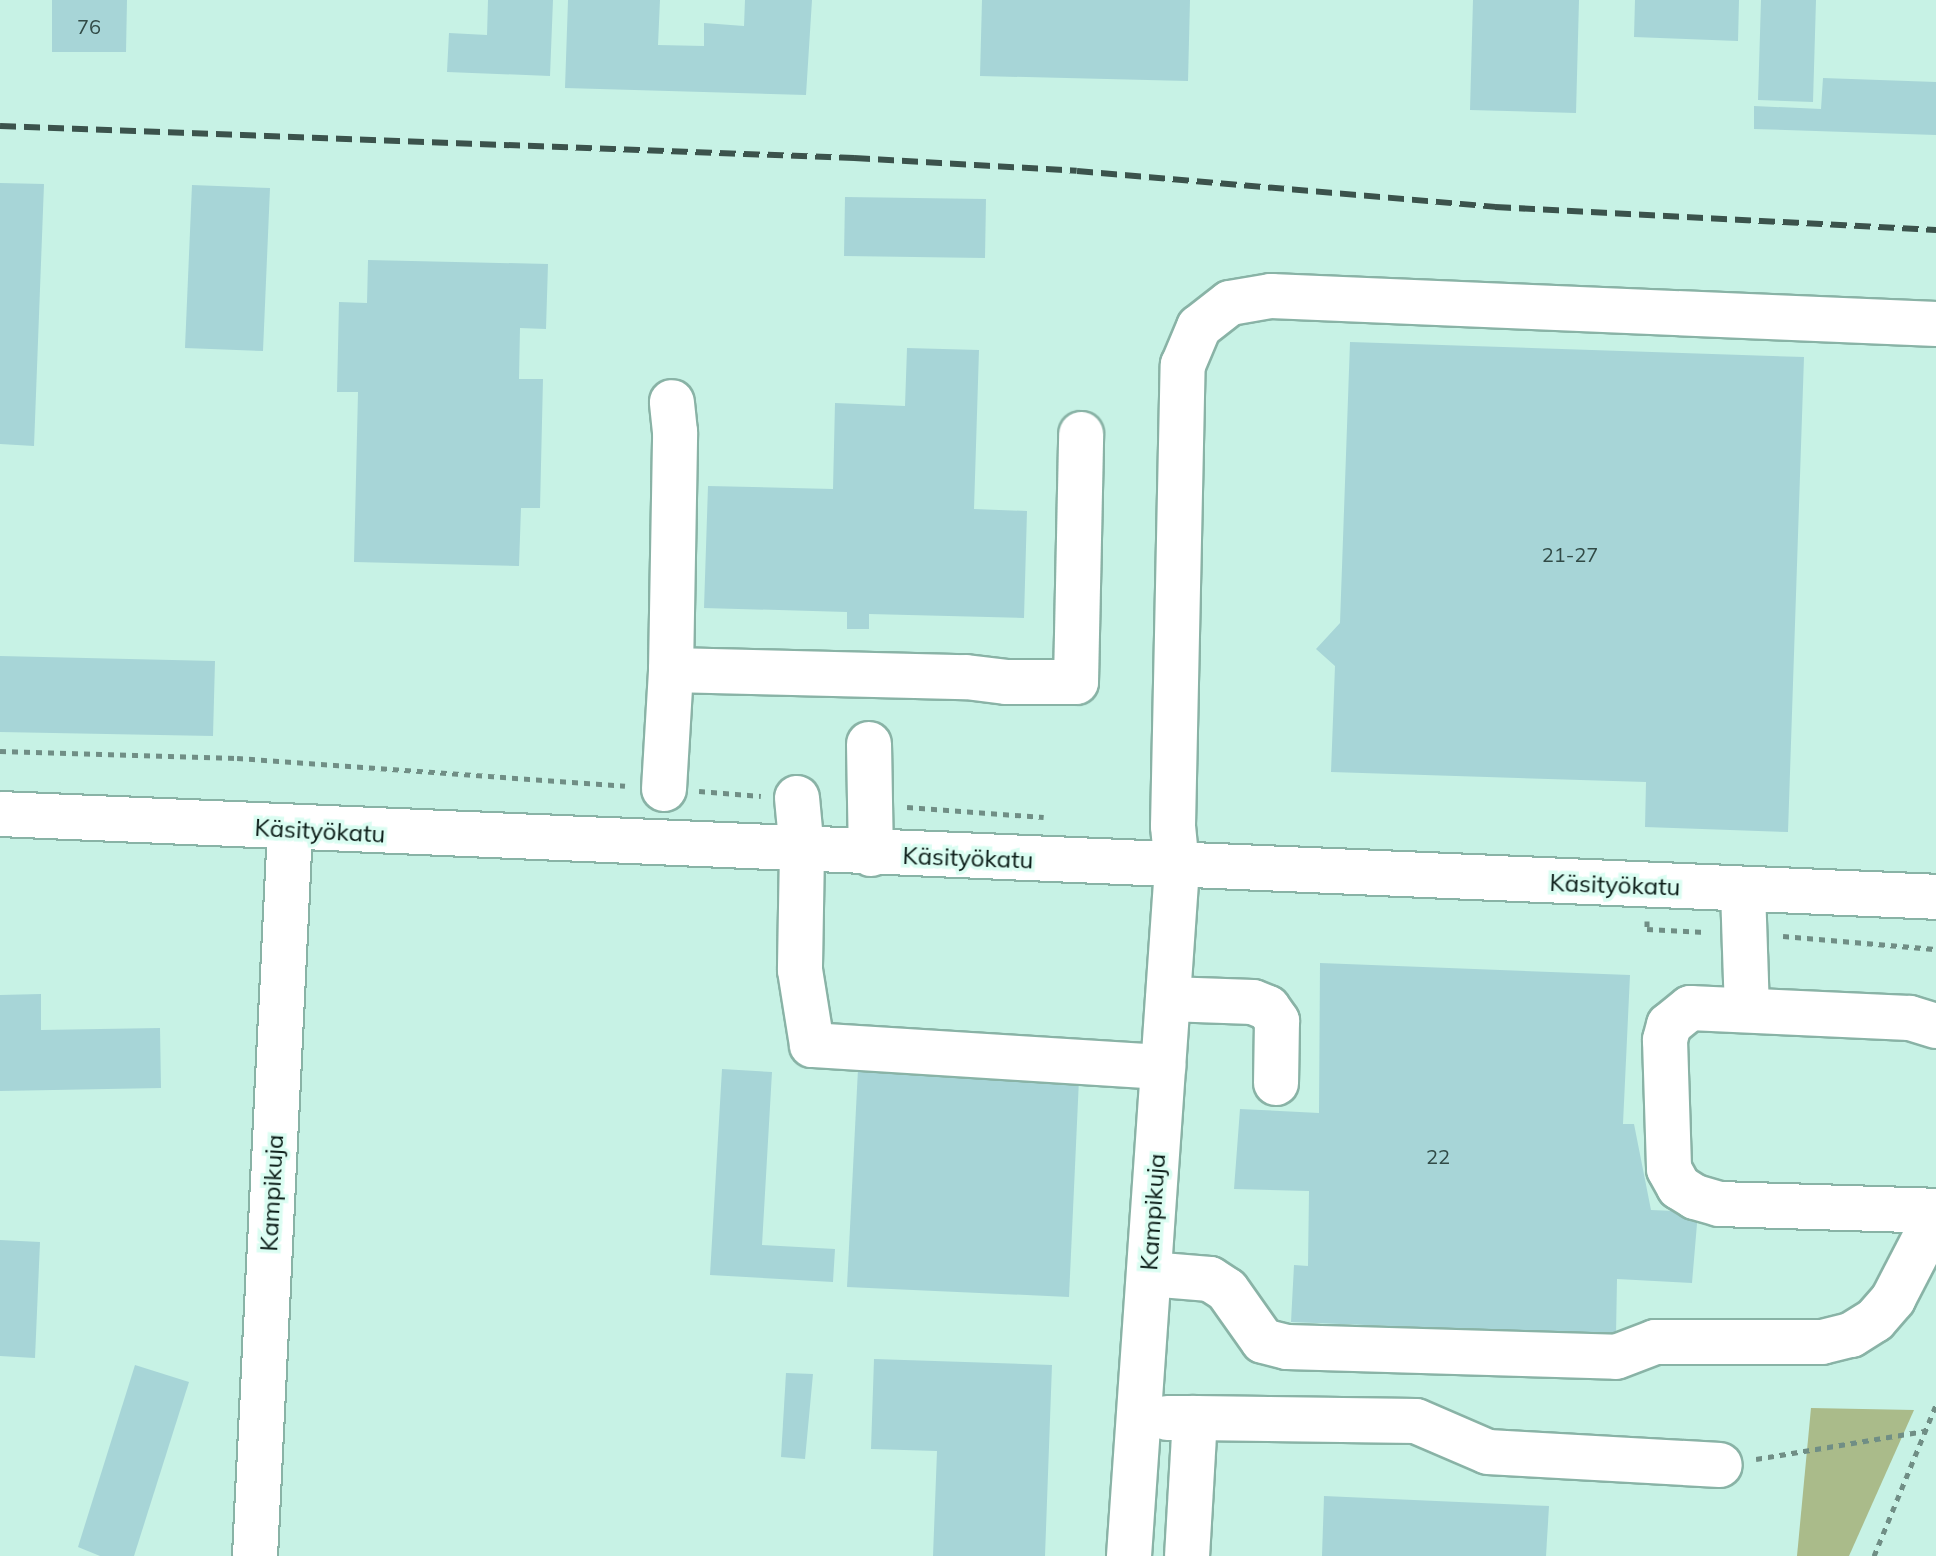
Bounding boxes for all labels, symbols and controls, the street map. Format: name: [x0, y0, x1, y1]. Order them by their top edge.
house number: 76: [77, 14, 101, 38]
house number: 21-27: [1542, 542, 1598, 566]
street label: Käsityökatu: [254, 813, 386, 849]
street label: Käsityökatu: [902, 841, 1034, 875]
street label: Käsityökatu: [1549, 868, 1681, 902]
street label: Kampikuja: [255, 1134, 289, 1252]
house number: 22: [1426, 1144, 1450, 1168]
street label: Kampikuja: [1135, 1153, 1171, 1271]

